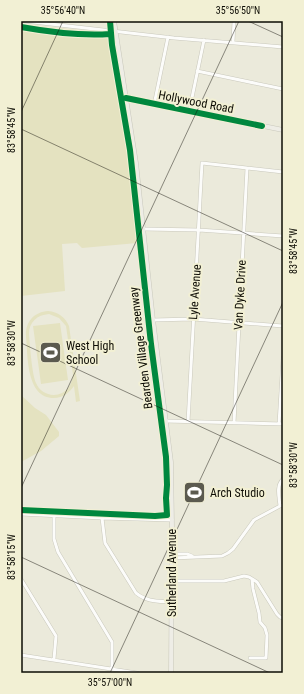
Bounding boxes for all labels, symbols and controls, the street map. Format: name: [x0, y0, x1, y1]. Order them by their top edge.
text: 35°56'40"N: [41, 5, 85, 16]
text: 35°56'50"N: [216, 5, 260, 16]
street label: Hollywood Road: [157, 88, 235, 116]
text: 83°58'45"W: [6, 107, 17, 153]
text: 83°58'45"W: [288, 228, 299, 274]
street label: Van Dyke Drive: [231, 259, 249, 330]
street label: Lyle Avenue: [186, 263, 204, 320]
street label: Bearden Village Greenway: [127, 286, 155, 410]
text: 83°58'30"W: [6, 320, 17, 366]
place label: West High School: [66, 339, 114, 367]
sports icon: West High School: [37, 340, 63, 366]
text: 83°58'30"W: [288, 442, 299, 488]
sports icon: Arch Studio: [181, 480, 207, 506]
place label: Arch Studio: [210, 486, 265, 500]
street label: Sutherland Avenue: [165, 529, 179, 617]
text: 83°58'15"W: [6, 534, 17, 580]
text: 35°57'00"N: [88, 677, 132, 688]

